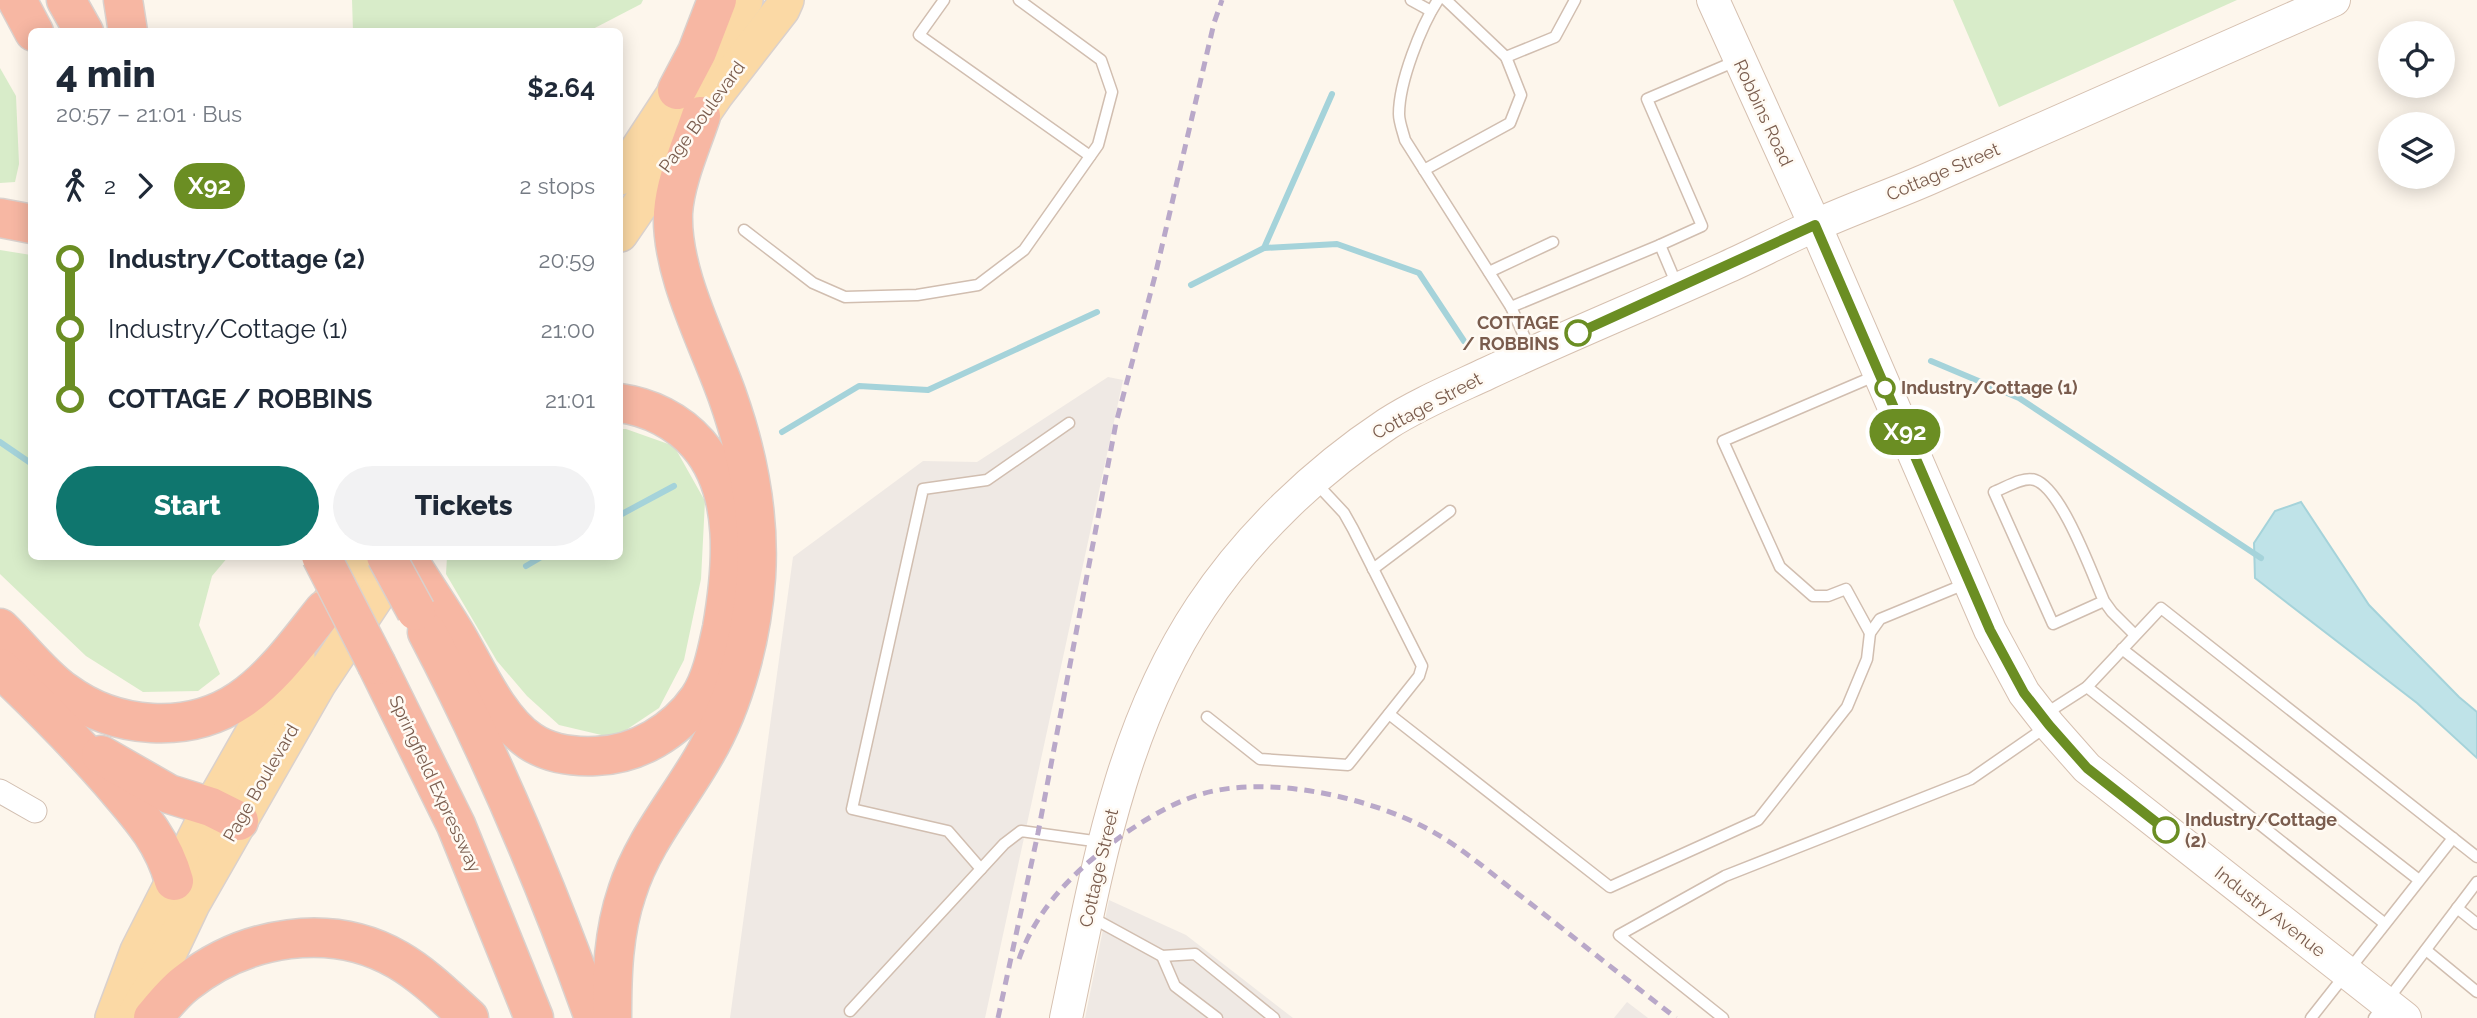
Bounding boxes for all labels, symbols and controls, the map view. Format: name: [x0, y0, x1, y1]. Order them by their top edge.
map controls: [2378, 21, 2455, 189]
button: locate: [2378, 21, 2455, 98]
text: 4 min: [56, 51, 156, 96]
street label: Robbins Road: [1730, 56, 1797, 169]
street label: Page Boulevard: [654, 57, 749, 176]
text: $2.64: [527, 73, 595, 103]
text: 20:57 – 21:01 · Bus: [56, 100, 242, 127]
button: layers: [2378, 112, 2455, 189]
street label: Cottage Street: [1883, 138, 2003, 205]
icon: walk: [56, 167, 94, 205]
icon: forward: [126, 167, 164, 205]
text: X92: [188, 171, 231, 200]
text: 2: [104, 172, 116, 199]
text: 2 stops: [520, 172, 595, 199]
text: Industry/Cottage (2): [108, 244, 365, 274]
text: 20:59: [539, 246, 595, 273]
place label: COTTAGE / ROBBINS: [1462, 312, 1559, 354]
text: Industry/Cottage (1): [108, 314, 347, 344]
text: 21:00: [541, 316, 595, 343]
marker: COTTAGE / ROBBINS: [1565, 320, 1591, 346]
street label: Cottage Street: [1368, 368, 1485, 443]
place label: Industry/Cottage (1): [1901, 377, 2078, 398]
marker: Industry/Cottage (1): [1875, 378, 1895, 398]
text: COTTAGE / ROBBINS: [108, 384, 373, 414]
text: 21:01: [545, 386, 595, 413]
line badge: X92: [1865, 409, 1945, 455]
text: X92: [1883, 417, 1927, 446]
button: Start: [56, 466, 319, 546]
button: Tickets: [333, 466, 595, 546]
street label: Springfield Expressway: [385, 692, 486, 876]
street label: Page Boulevard: [218, 720, 303, 845]
street label: Cottage Street: [1075, 807, 1122, 929]
place label: Industry/Cottage (2): [2185, 809, 2337, 851]
marker: Industry/Cottage (2): [2153, 817, 2179, 843]
street label: Industry Avenue: [2211, 862, 2330, 962]

